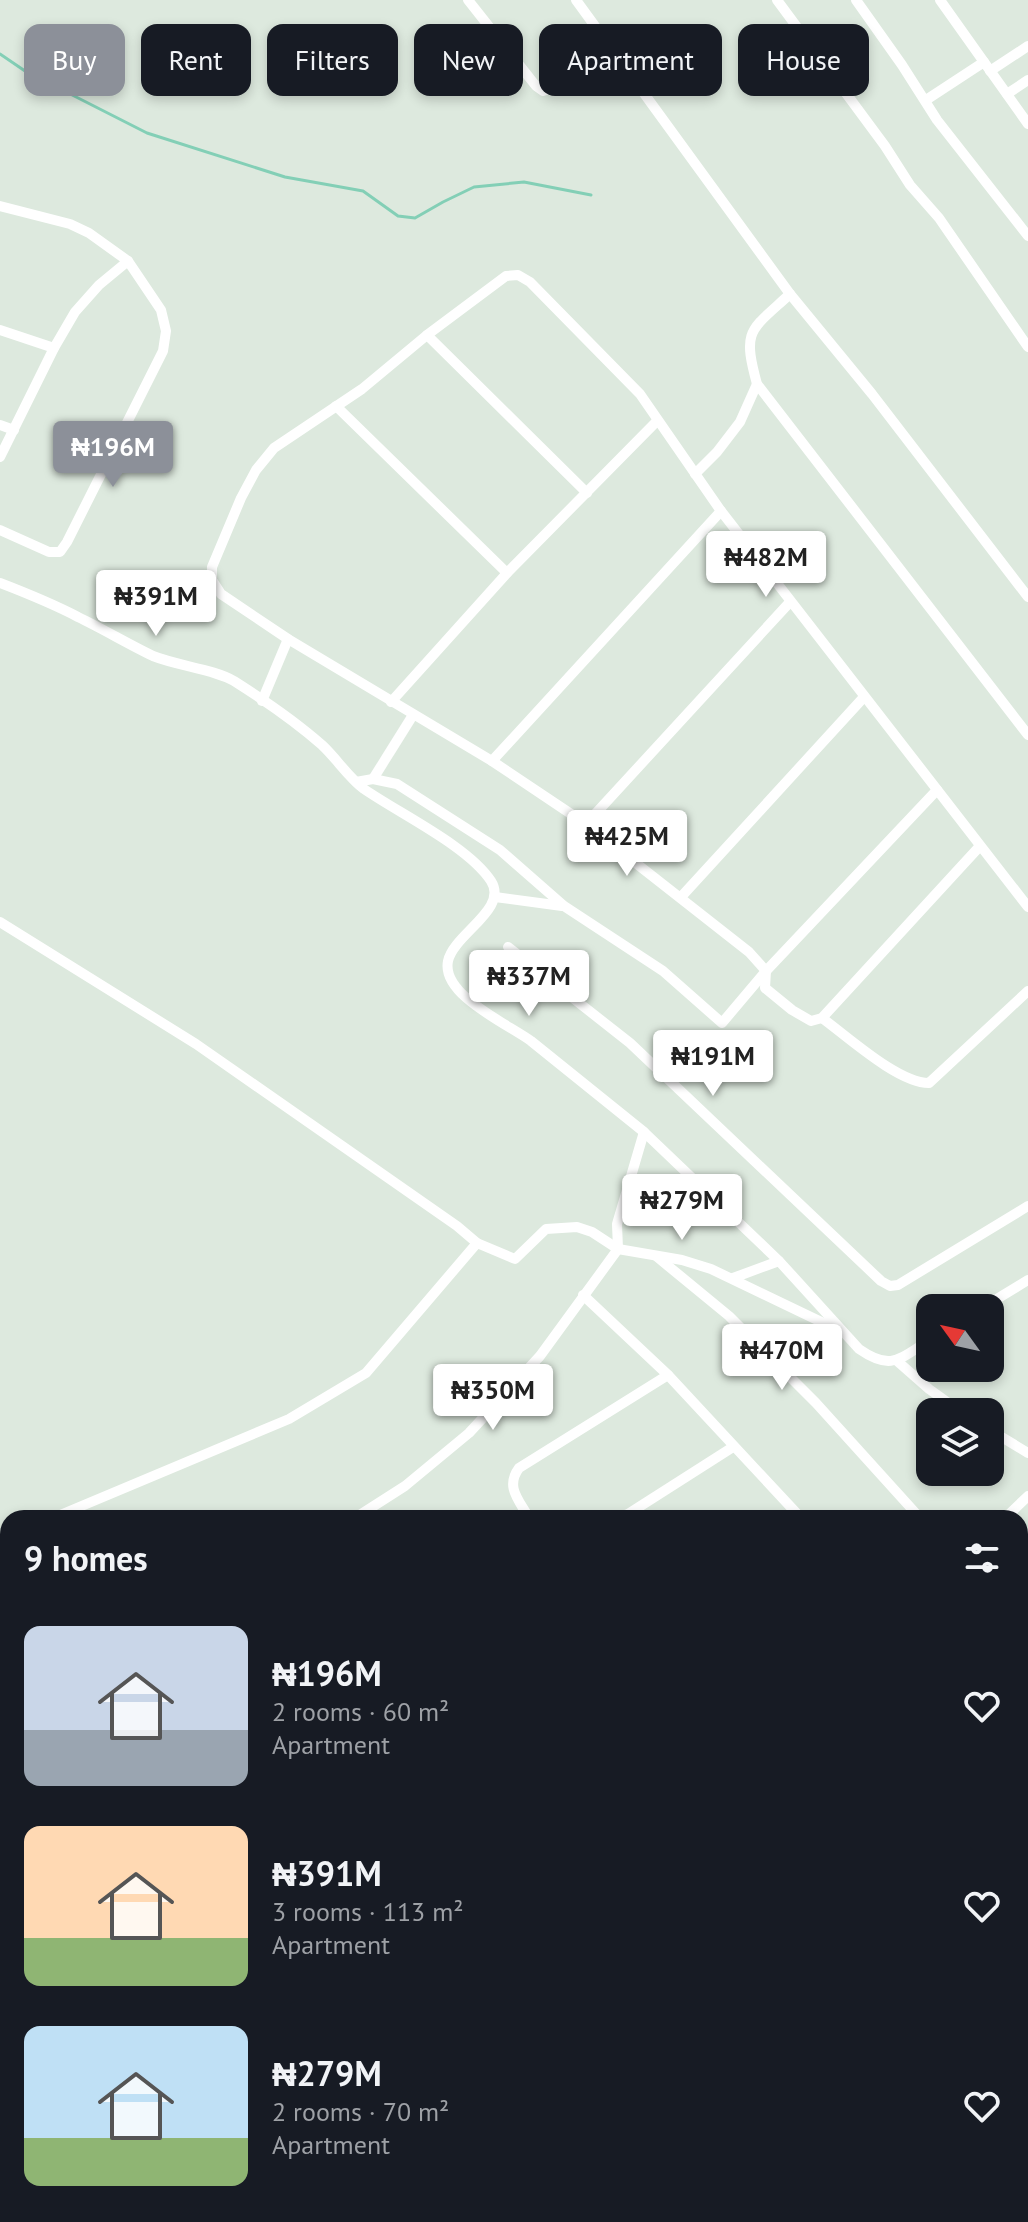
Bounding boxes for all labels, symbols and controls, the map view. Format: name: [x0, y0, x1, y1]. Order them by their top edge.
chip: Buy: [24, 24, 125, 96]
chip: Rent: [141, 24, 251, 96]
chip: Filters: [267, 24, 398, 96]
chip: New: [414, 24, 523, 96]
chip: Apartment: [539, 24, 722, 96]
chip: House: [738, 24, 869, 96]
pin: ₦196M: [57, 421, 169, 489]
text: ₦196M: [71, 430, 155, 463]
pin: ₦482M: [710, 531, 822, 599]
text: ₦482M: [724, 540, 808, 573]
pin: ₦391M: [100, 570, 212, 638]
text: ₦391M: [114, 579, 198, 612]
pin: ₦425M: [571, 810, 683, 878]
text: ₦425M: [585, 819, 669, 852]
pin: ₦337M: [473, 950, 585, 1018]
text: ₦337M: [487, 959, 571, 992]
pin: ₦191M: [657, 1030, 769, 1098]
text: ₦191M: [671, 1039, 755, 1072]
pin: ₦279M: [626, 1174, 738, 1242]
text: ₦279M: [640, 1183, 724, 1216]
north arrow: [916, 1294, 1004, 1382]
map controls: [916, 1294, 1004, 1486]
pin: ₦470M: [726, 1324, 838, 1392]
text: ₦470M: [740, 1333, 824, 1366]
pin: ₦350M: [437, 1364, 549, 1432]
text: ₦350M: [451, 1373, 535, 1406]
button: layers: [916, 1398, 1004, 1486]
text: 9 homes: [24, 1536, 148, 1580]
icon: filters: [960, 1536, 1004, 1580]
text: ₦196M: [272, 1651, 382, 1695]
icon: home: [88, 1658, 184, 1754]
icon: heart: [960, 1684, 1004, 1728]
text: 2 rooms · 60 m²: [272, 1695, 449, 1728]
text: Apartment: [272, 1728, 390, 1761]
text: ₦391M: [272, 1851, 382, 1895]
icon: home: [88, 1858, 184, 1954]
icon: heart: [960, 1884, 1004, 1928]
text: 3 rooms · 113 m²: [272, 1895, 464, 1928]
text: Apartment: [272, 1928, 390, 1961]
text: ₦279M: [272, 2051, 382, 2095]
icon: home: [88, 2058, 184, 2154]
icon: heart: [960, 2084, 1004, 2128]
text: 2 rooms · 70 m²: [272, 2095, 449, 2128]
text: Apartment: [272, 2128, 390, 2161]

